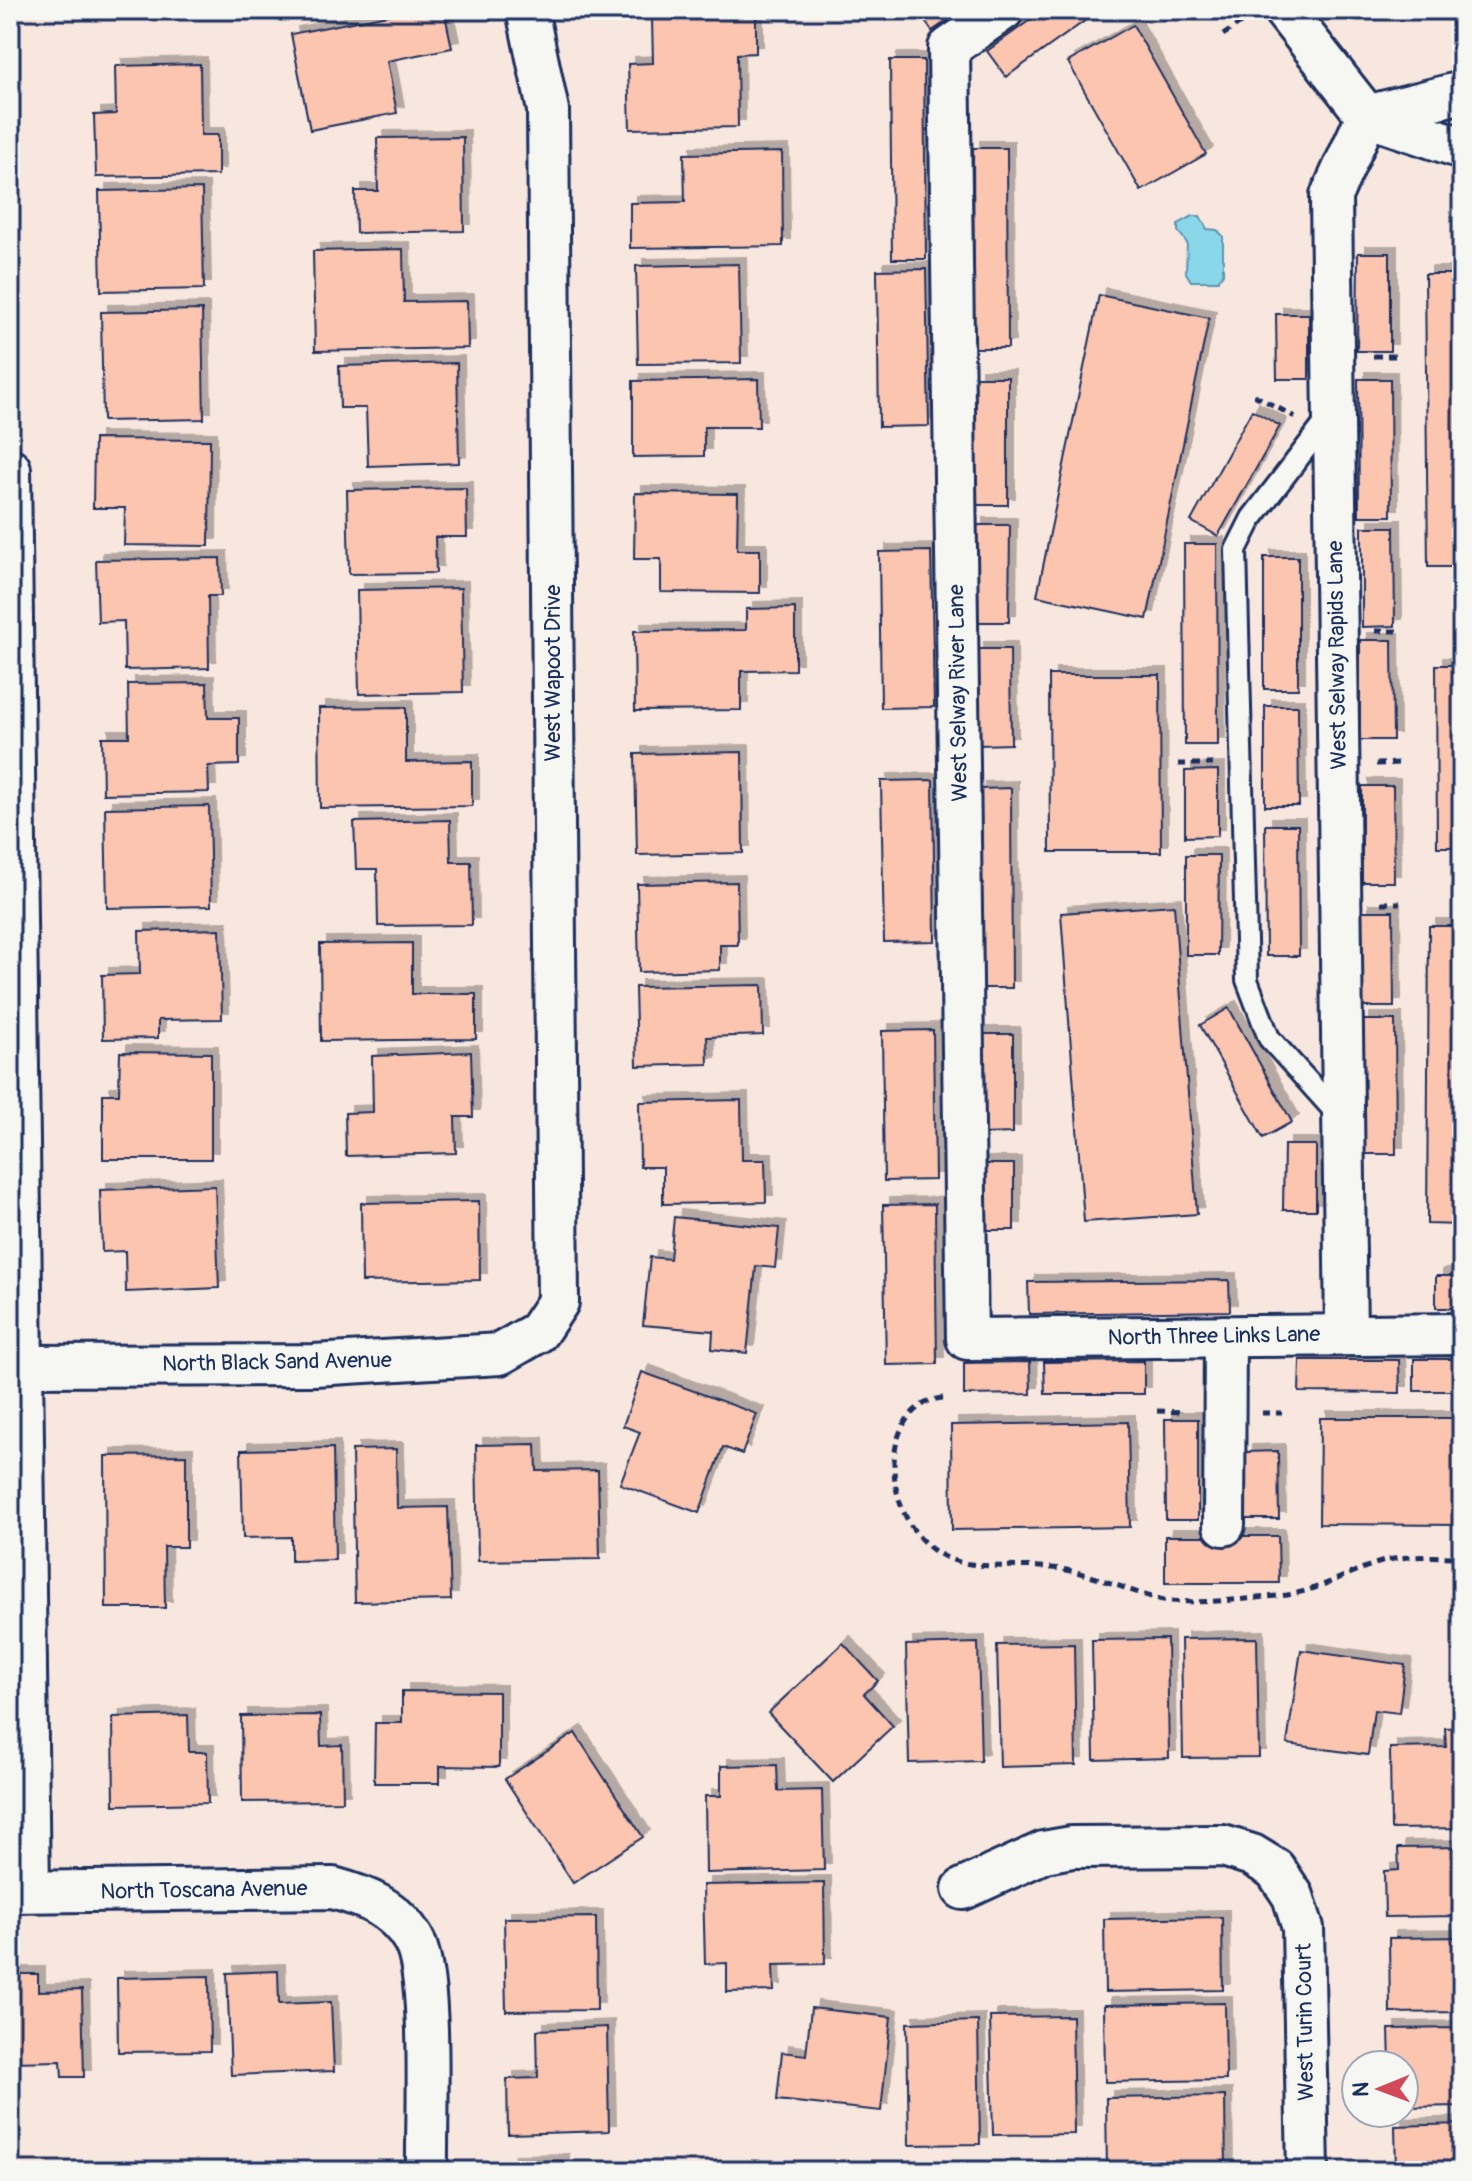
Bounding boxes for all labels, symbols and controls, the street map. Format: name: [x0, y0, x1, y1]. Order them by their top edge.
street label: West Selway Rapids Lane: [1321, 540, 1353, 770]
street label: West Wapoot Drive: [539, 584, 567, 761]
street label: West Selway River Lane: [942, 584, 974, 802]
street label: North Three Links Lane: [1108, 1320, 1321, 1352]
street label: North Black Sand Avenue: [162, 1346, 392, 1378]
street label: North Toscana Avenue: [100, 1874, 308, 1906]
street label: West Turin Court: [1290, 1943, 1320, 2101]
north arrow: [1340, 2049, 1420, 2129]
text: N: [1347, 2082, 1375, 2097]

